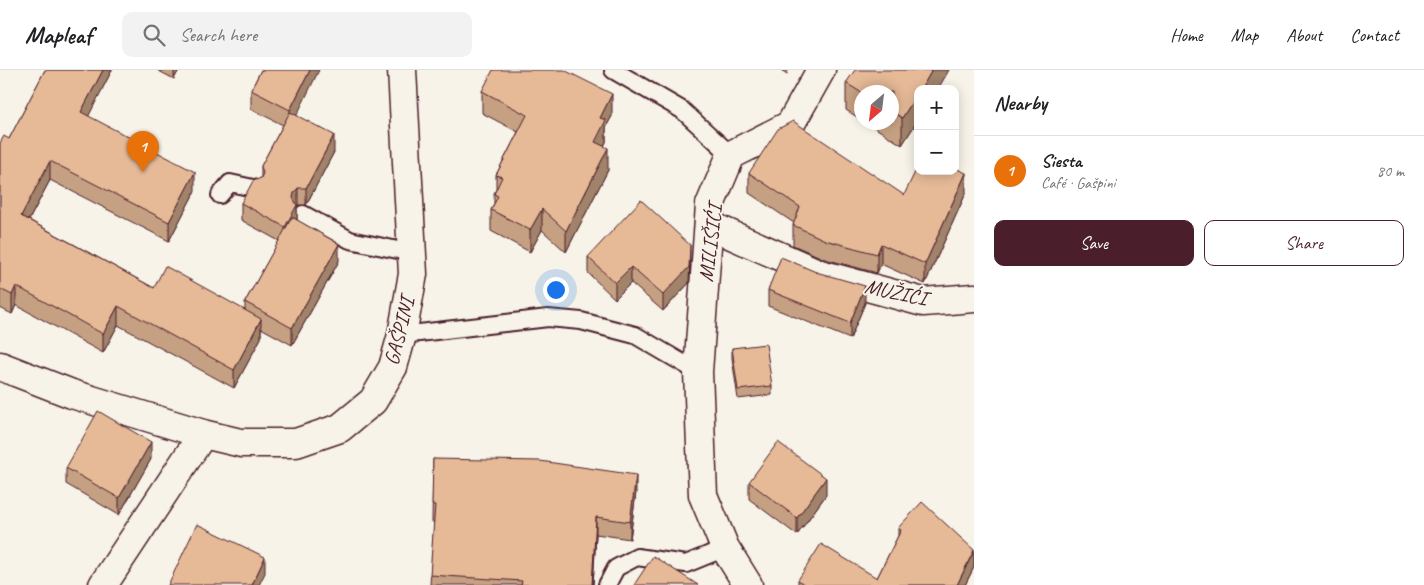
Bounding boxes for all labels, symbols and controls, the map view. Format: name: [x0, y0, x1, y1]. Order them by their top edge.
search box: [122, 12, 472, 57]
text: Mapleaf: [25, 20, 92, 50]
icon: search: [140, 21, 168, 49]
text: Search here: [180, 23, 257, 47]
text: Home: [1170, 24, 1203, 46]
text: Map: [1231, 24, 1258, 46]
text: About: [1286, 24, 1322, 46]
text: Contact: [1350, 24, 1399, 46]
north arrow: [854, 85, 899, 130]
map controls: [914, 85, 959, 175]
button: +: [914, 85, 959, 130]
text: Nearby: [994, 90, 1047, 116]
button: −: [914, 130, 959, 175]
pin: 1: [127, 131, 159, 172]
text: Siesta: [1041, 149, 1082, 173]
text: 1: [1006, 161, 1014, 181]
text: 80 m: [1377, 161, 1404, 181]
text: Café · Gašpini: [1041, 173, 1116, 193]
street label: MILIŠIĆI: [692, 198, 728, 283]
button: Save: [994, 220, 1194, 266]
button: Share: [1204, 220, 1404, 266]
street label: MUŽIĆI: [863, 273, 934, 312]
your location: [543, 277, 569, 303]
street label: GAŠPINI: [378, 290, 421, 368]

